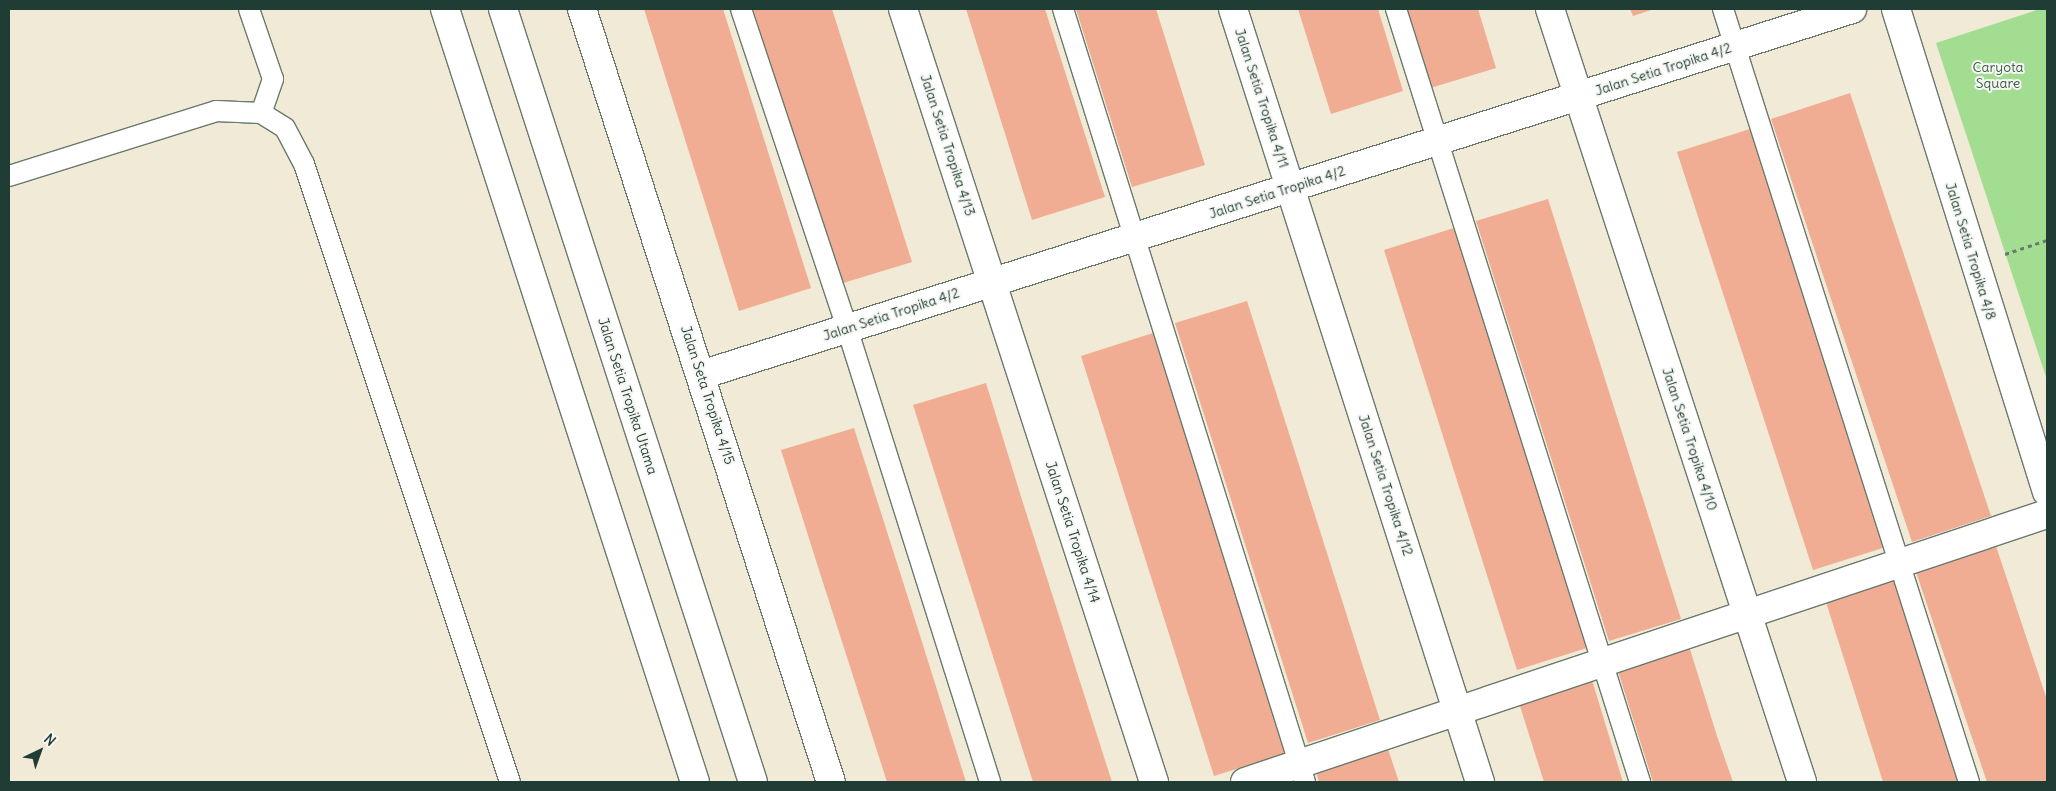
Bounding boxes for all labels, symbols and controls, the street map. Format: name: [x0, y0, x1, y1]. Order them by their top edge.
street label: Jalan Setia Tropika 4/11: [1231, 26, 1293, 170]
street label: Jalan Setia Tropika 4/2: [1593, 39, 1733, 99]
park label: Caryota Square: [1972, 59, 2024, 92]
street label: Jalan Setia Tropika 4/13: [917, 72, 979, 218]
street label: Jalan Setia Tropika 4/2: [1207, 162, 1347, 222]
street label: Jalan Setia Tropika 4/8: [1942, 180, 2000, 322]
street label: Jalan Setia Tropika 4/2: [821, 284, 961, 344]
street label: Jalan Setia Tropika Utama: [595, 315, 661, 477]
street label: Jalan Seta Tropika 4/15: [678, 323, 738, 467]
street label: Jalan Setia Tropika 4/10: [1659, 365, 1721, 513]
street label: Jalan Setia Tropika 4/12: [1355, 412, 1417, 558]
street label: Jalan Setia Tropika 4/14: [1042, 459, 1104, 605]
north arrow: [15, 726, 65, 776]
text: N: [40, 730, 60, 750]

